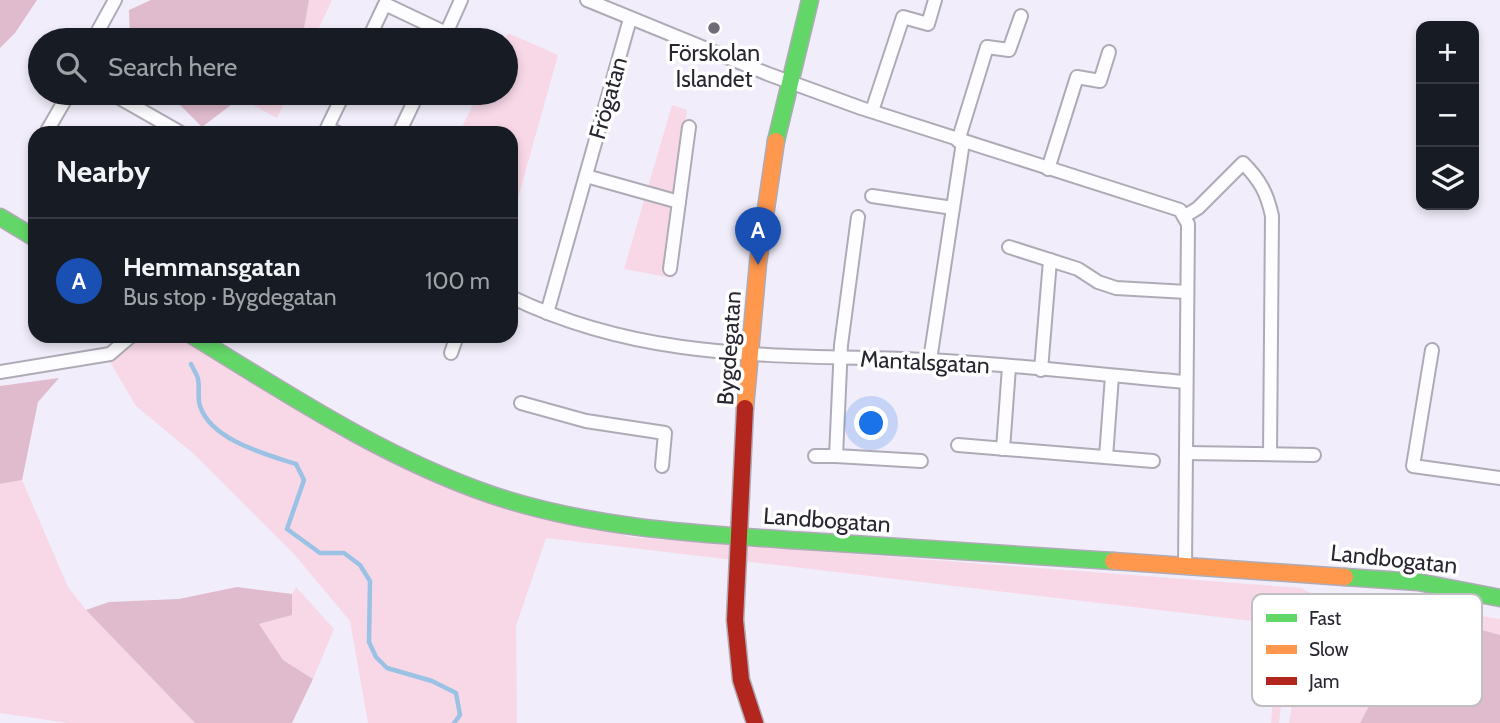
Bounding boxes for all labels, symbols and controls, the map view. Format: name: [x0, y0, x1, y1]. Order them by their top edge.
marker: Förskolan Islandet: [706, 20, 722, 36]
map controls: [1416, 21, 1479, 210]
button: +: [1416, 21, 1479, 84]
search box: [28, 28, 518, 105]
place label: Förskolan Islandet: [668, 39, 760, 93]
icon: search: [52, 48, 90, 86]
text: Search here: [108, 51, 237, 83]
street label: Frögatan: [583, 54, 633, 142]
button: −: [1416, 84, 1479, 147]
button: layers: [1416, 147, 1479, 210]
text: Nearby: [56, 153, 150, 190]
pin: A: [735, 207, 781, 265]
text: Hemmansgatan: [123, 251, 301, 283]
text: A: [72, 267, 86, 295]
text: 100 m: [425, 267, 490, 295]
text: Bus stop · Bygdegatan: [123, 283, 336, 311]
street label: Bygdegatan: [711, 290, 747, 406]
street label: Mantalsgatan: [859, 345, 991, 379]
your location: [854, 406, 888, 440]
street label: Landbogatan: [762, 502, 892, 538]
street label: Landbogatan: [1329, 538, 1459, 580]
legend: [1252, 594, 1482, 706]
text: Fast: [1309, 607, 1342, 630]
text: Slow: [1309, 638, 1349, 661]
text: Jam: [1308, 670, 1339, 693]

